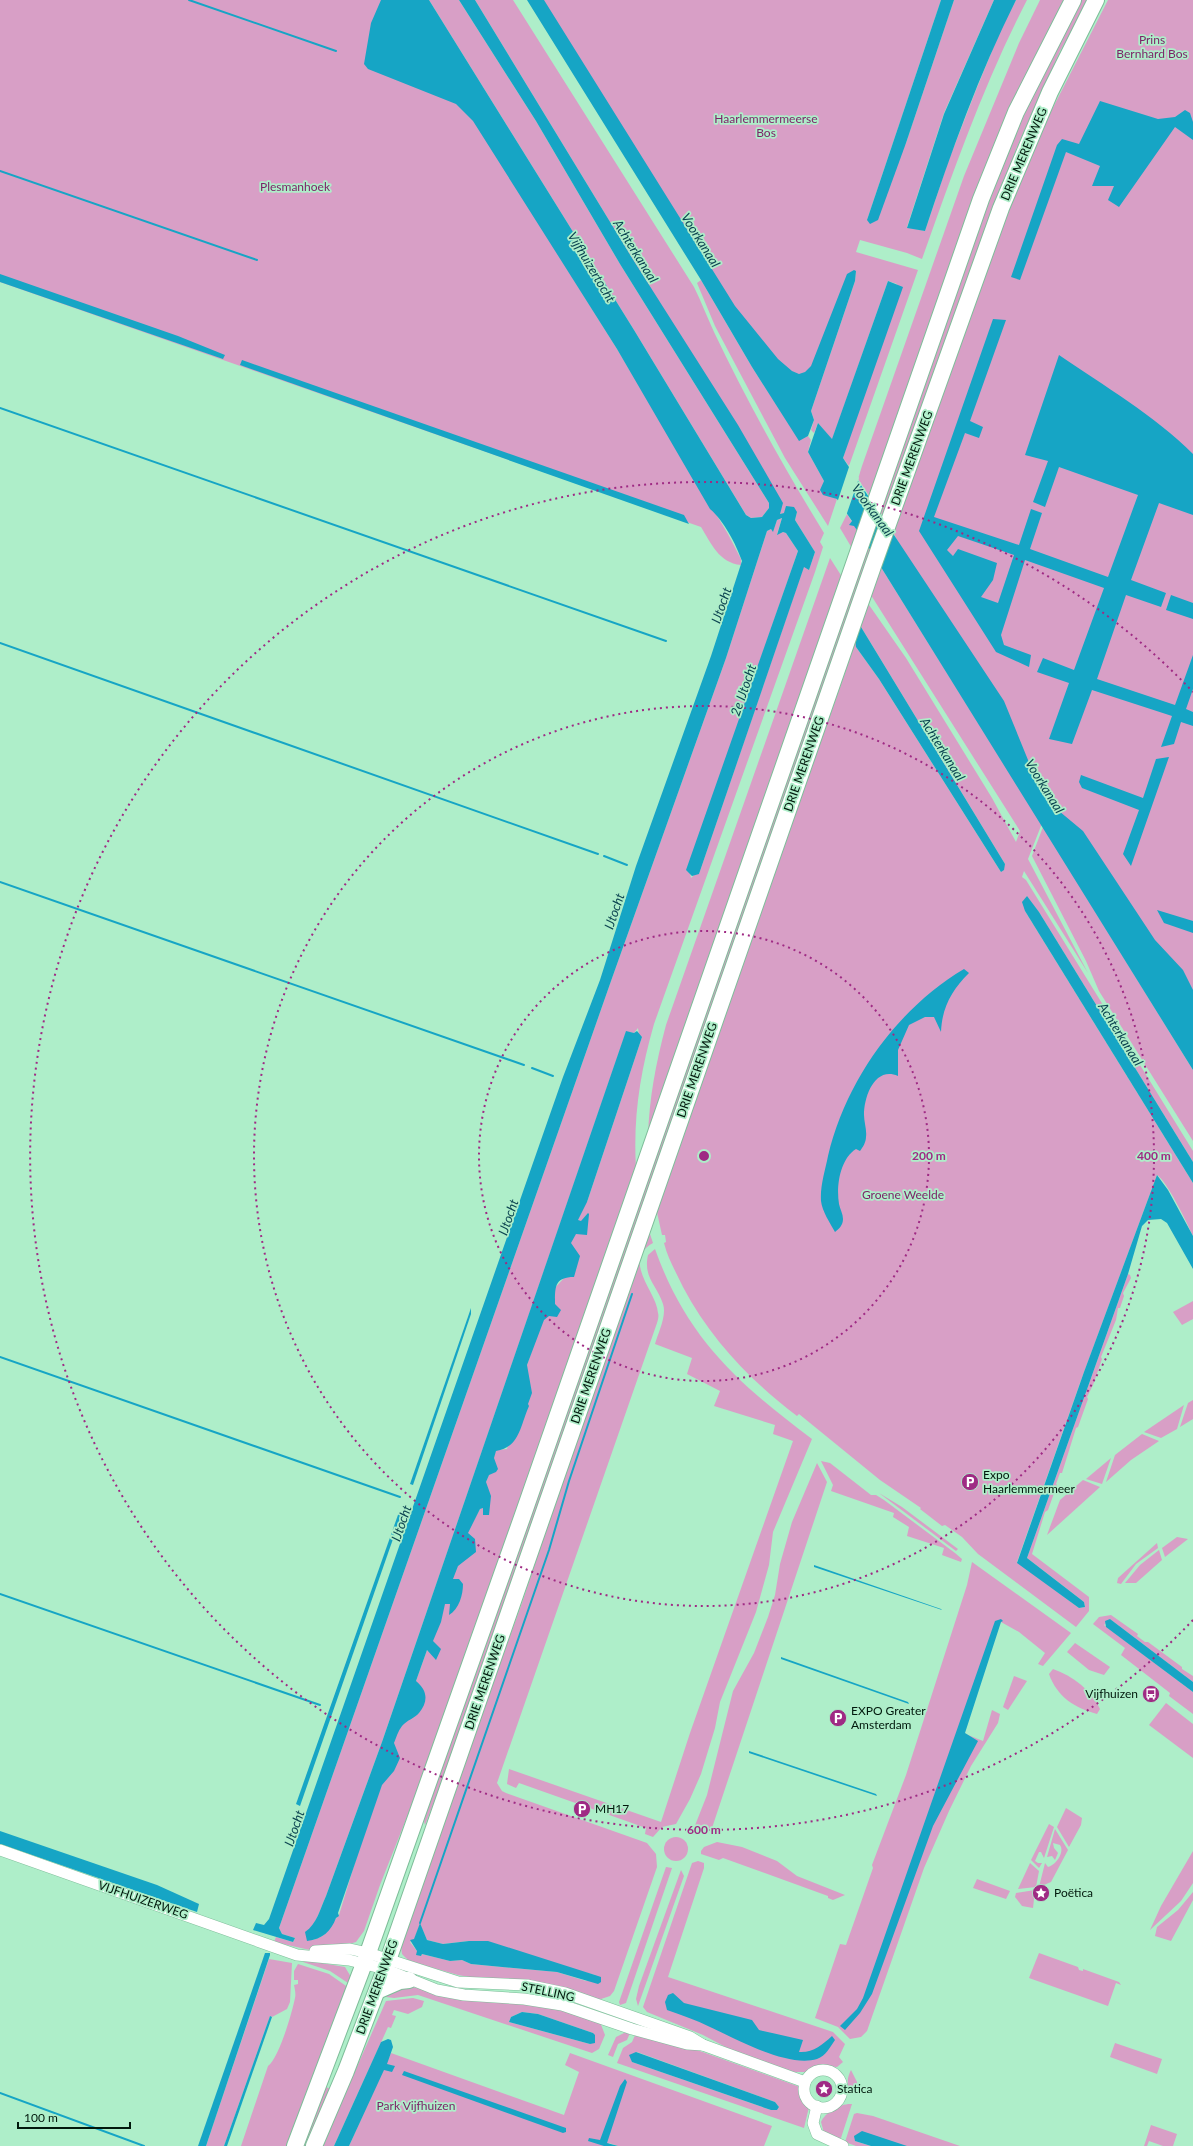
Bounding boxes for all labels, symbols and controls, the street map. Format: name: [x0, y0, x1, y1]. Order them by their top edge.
park label: Prins Bernhard Bos: [1116, 32, 1188, 61]
street label: DRIE MERENWEG: [997, 105, 1050, 203]
park label: Haarlemmermeerse Bos: [714, 111, 818, 140]
park label: Plesmanhoek: [260, 179, 331, 194]
water label: Voorkanaal: [678, 210, 724, 270]
water label: Achterkanaal: [610, 216, 662, 286]
water label: Vijfhuizertocht: [565, 229, 620, 306]
street label: DRIE MERENWEG: [887, 408, 936, 507]
water label: Voorkanaal: [849, 481, 897, 539]
water label: IJtocht: [707, 585, 735, 625]
water label: 2e IJtocht: [727, 662, 759, 718]
street label: DRIE MERENWEG: [780, 714, 827, 813]
water label: Achterkanaal: [917, 714, 969, 784]
water label: Voorkanaal: [1022, 756, 1068, 816]
water label: IJtocht: [600, 891, 628, 931]
water label: Achterkanaal: [1095, 999, 1147, 1069]
street label: DRIE MERENWEG: [673, 1020, 720, 1119]
text: 200 m: [912, 1148, 946, 1163]
text: 400 m: [1137, 1148, 1171, 1163]
centre of rings: [697, 1149, 711, 1163]
park label: Groene Weelde: [862, 1187, 944, 1202]
water label: IJtocht: [494, 1197, 522, 1237]
street label: DRIE MERENWEG: [567, 1326, 614, 1425]
place label: Expo Haarlemmermeer: [983, 1467, 1075, 1496]
parking icon: Expo Haarlemmermeer: [960, 1472, 980, 1492]
water label: IJtocht: [387, 1503, 415, 1543]
street label: DRIE MERENWEG: [461, 1632, 508, 1731]
bus stop icon: Vijfhuizen: [1141, 1684, 1161, 1704]
place label: Vijfhuizen: [1085, 1686, 1138, 1701]
place label: EXPO Greater Amsterdam: [851, 1703, 926, 1732]
parking icon: EXPO Greater Amsterdam: [828, 1708, 848, 1728]
parking icon: MH17: [572, 1799, 592, 1819]
place label: MH17: [595, 1801, 629, 1816]
water label: IJtocht: [280, 1808, 308, 1848]
text: 600 m: [687, 1822, 721, 1837]
street label: VIJFHUIZERWEG: [96, 1877, 190, 1922]
place icon: Poëtica: [1031, 1883, 1051, 1903]
place label: Poëtica: [1054, 1885, 1093, 1900]
street label: DRIE MERENWEG: [352, 1937, 401, 2036]
street label: STELLING: [520, 1979, 576, 2005]
place icon: Statica: [814, 2079, 834, 2099]
place label: Statica: [837, 2081, 873, 2096]
park label: Park Vijfhuizen: [377, 2098, 455, 2113]
scale bar: [18, 2104, 130, 2130]
text: 100 m: [24, 2110, 58, 2125]

